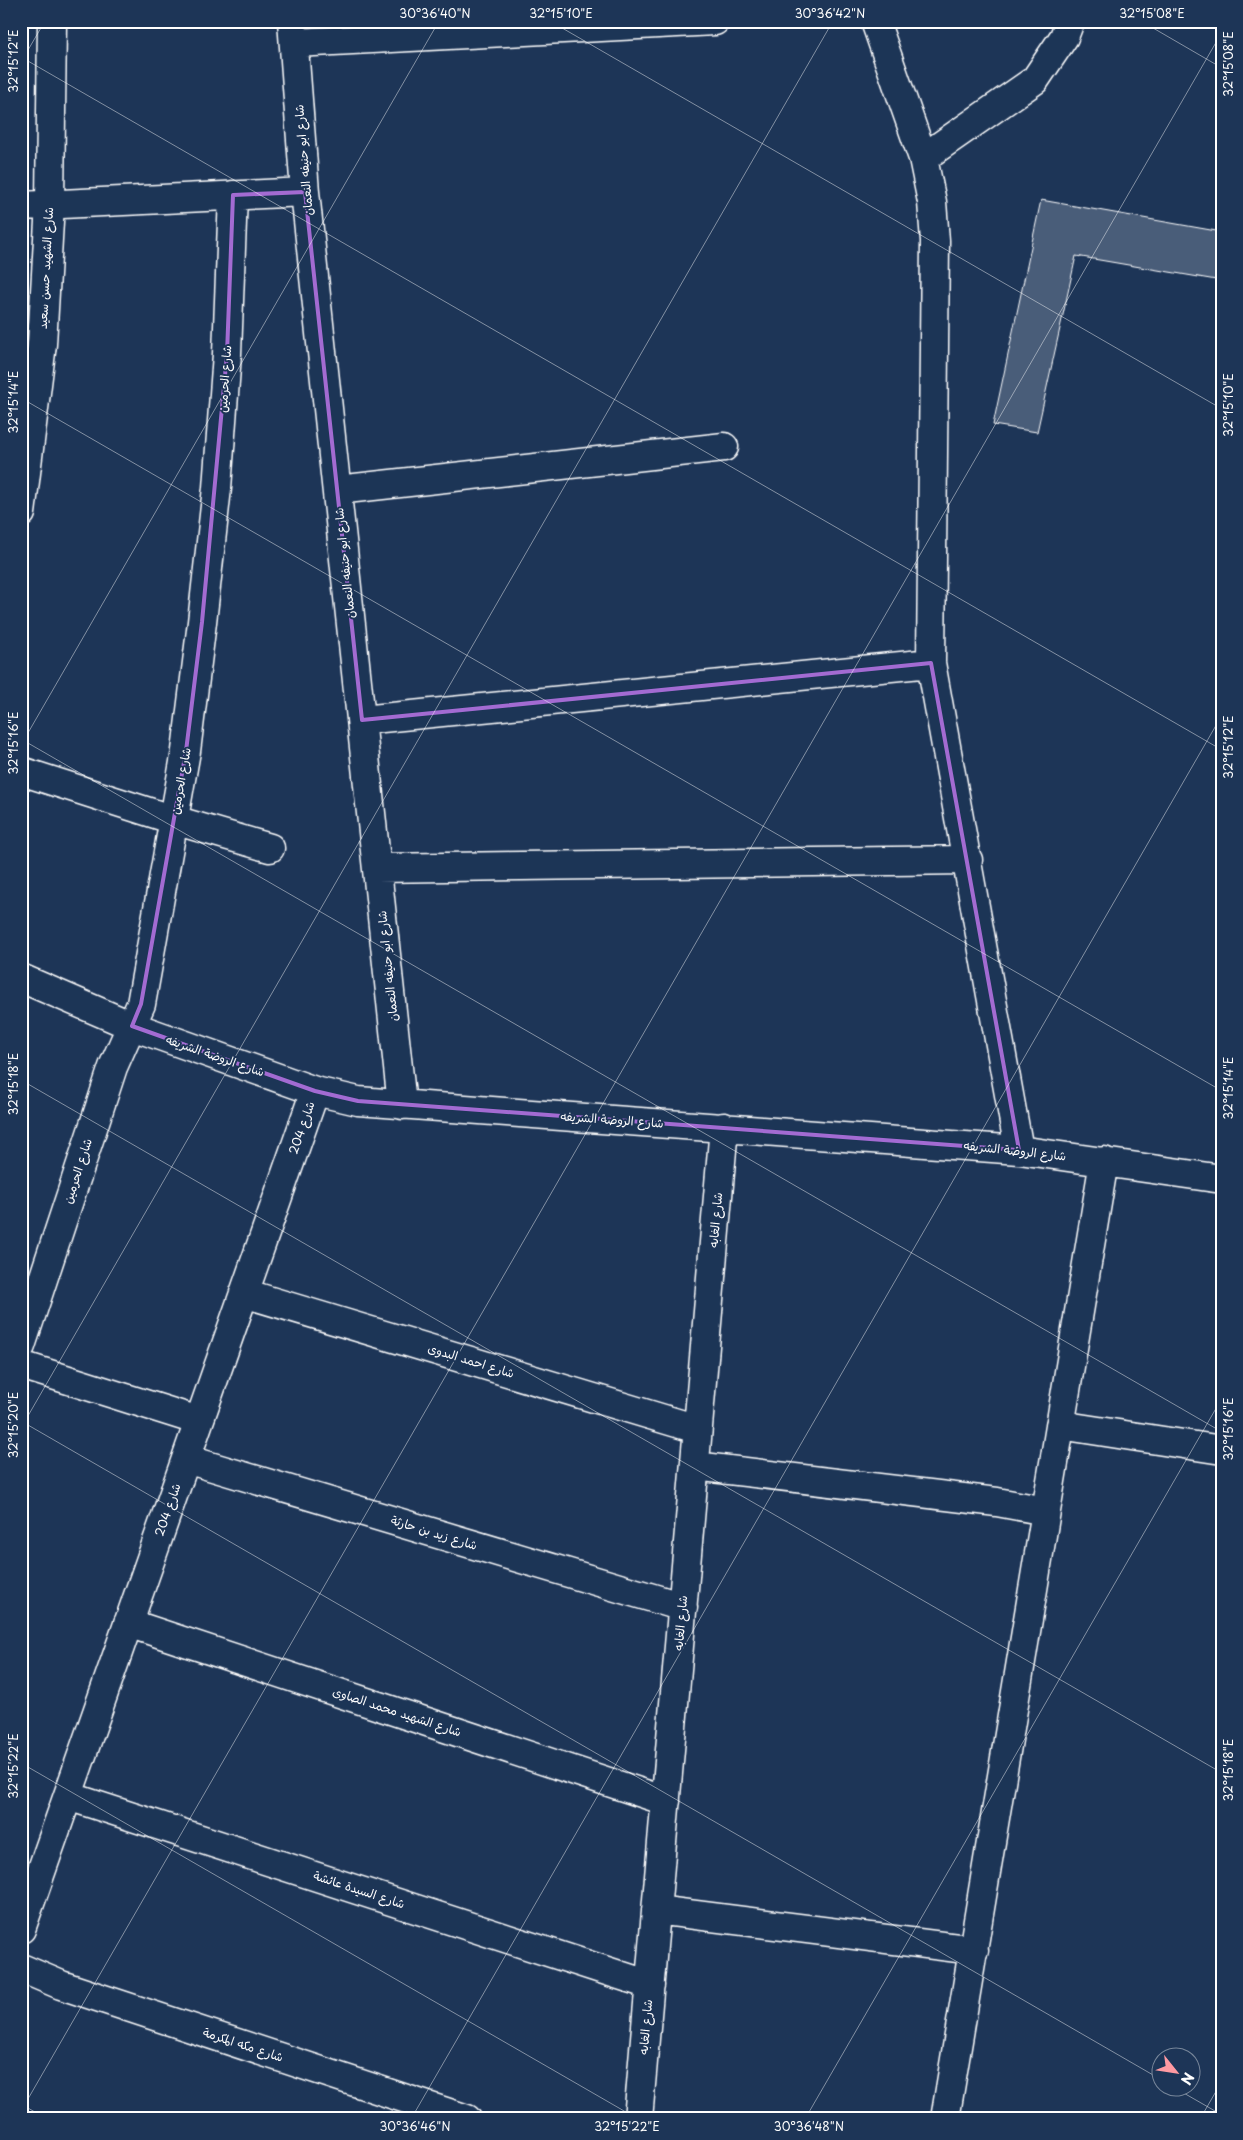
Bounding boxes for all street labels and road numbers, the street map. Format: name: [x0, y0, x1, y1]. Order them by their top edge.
street label: شارع ابو حنيفه النعمان: [289, 104, 318, 216]
street label: شارع الشهيد حسن سعيد: [33, 206, 58, 330]
street label: شارع الحرمين: [213, 345, 236, 413]
street label: شارع ابو حنيفه النعمان: [329, 507, 360, 619]
street label: شارع الحرمين: [165, 746, 196, 816]
street label: شارع ابو حنيفه النعمان: [372, 910, 403, 1022]
street label: شارع الروضة الشريفه: [163, 1030, 267, 1081]
street label: شارع 204: [284, 1099, 319, 1157]
street label: شارع الروضة الشريفه: [560, 1106, 664, 1133]
street label: شارع الحرمين: [58, 1136, 97, 1206]
street label: شارع الروضة الشريفه: [963, 1136, 1067, 1165]
street label: شارع الغابه: [704, 1191, 727, 1248]
street label: شارع احمد البدوى: [426, 1338, 517, 1383]
street label: شارع 204: [150, 1481, 185, 1539]
street label: شارع زيد بن حارثة: [388, 1510, 480, 1555]
street label: شارع الغابه: [669, 1594, 692, 1651]
street label: شارع الشهيد محمد الصاوى: [330, 1682, 464, 1741]
street label: شارع السيدة عائشة: [311, 1866, 407, 1913]
street label: شارع الغابه: [634, 1998, 657, 2055]
street label: شارع مكه المكرمة: [200, 2023, 286, 2067]

